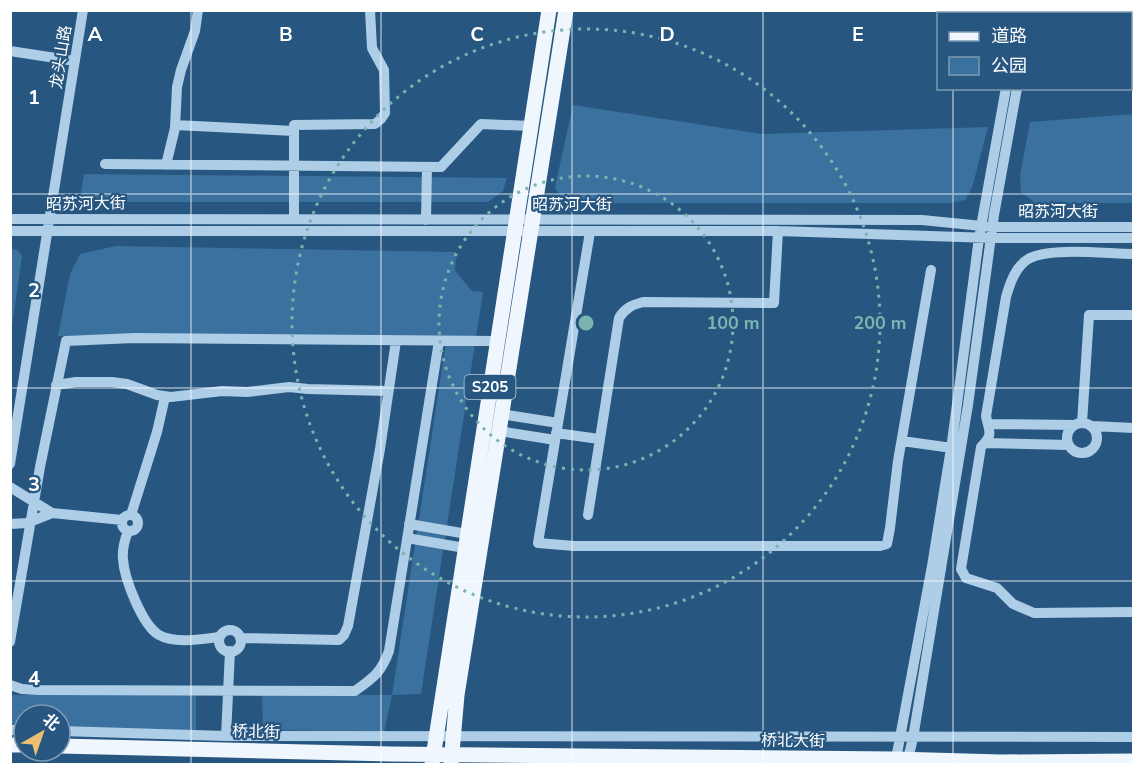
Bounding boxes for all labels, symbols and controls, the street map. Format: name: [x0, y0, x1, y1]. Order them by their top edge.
legend: [937, 12, 1132, 90]
text: A: [88, 21, 103, 48]
text: B: [279, 21, 293, 48]
text: C: [470, 21, 484, 48]
text: D: [659, 21, 675, 48]
text: E: [852, 21, 864, 48]
street label: 龙头山路: [45, 24, 77, 90]
text: 道路: [991, 24, 1027, 48]
text: 公园: [991, 54, 1027, 78]
text: 1: [28, 84, 40, 111]
street label: 昭苏河大街: [46, 192, 126, 216]
street label: 昭苏河大街: [532, 194, 612, 216]
street label: 昭苏河大街: [1018, 201, 1098, 223]
text: 2: [28, 277, 40, 304]
text: 100 m: [706, 311, 760, 335]
text: 200 m: [853, 311, 907, 335]
centre of rings: [576, 313, 596, 333]
road number: S205: [464, 375, 516, 399]
text: 3: [28, 471, 40, 498]
text: 4: [28, 665, 40, 692]
north arrow: [12, 703, 72, 763]
text: 北: [38, 709, 64, 736]
street label: 桥北街: [232, 721, 280, 743]
street label: 桥北大街: [761, 729, 825, 753]

